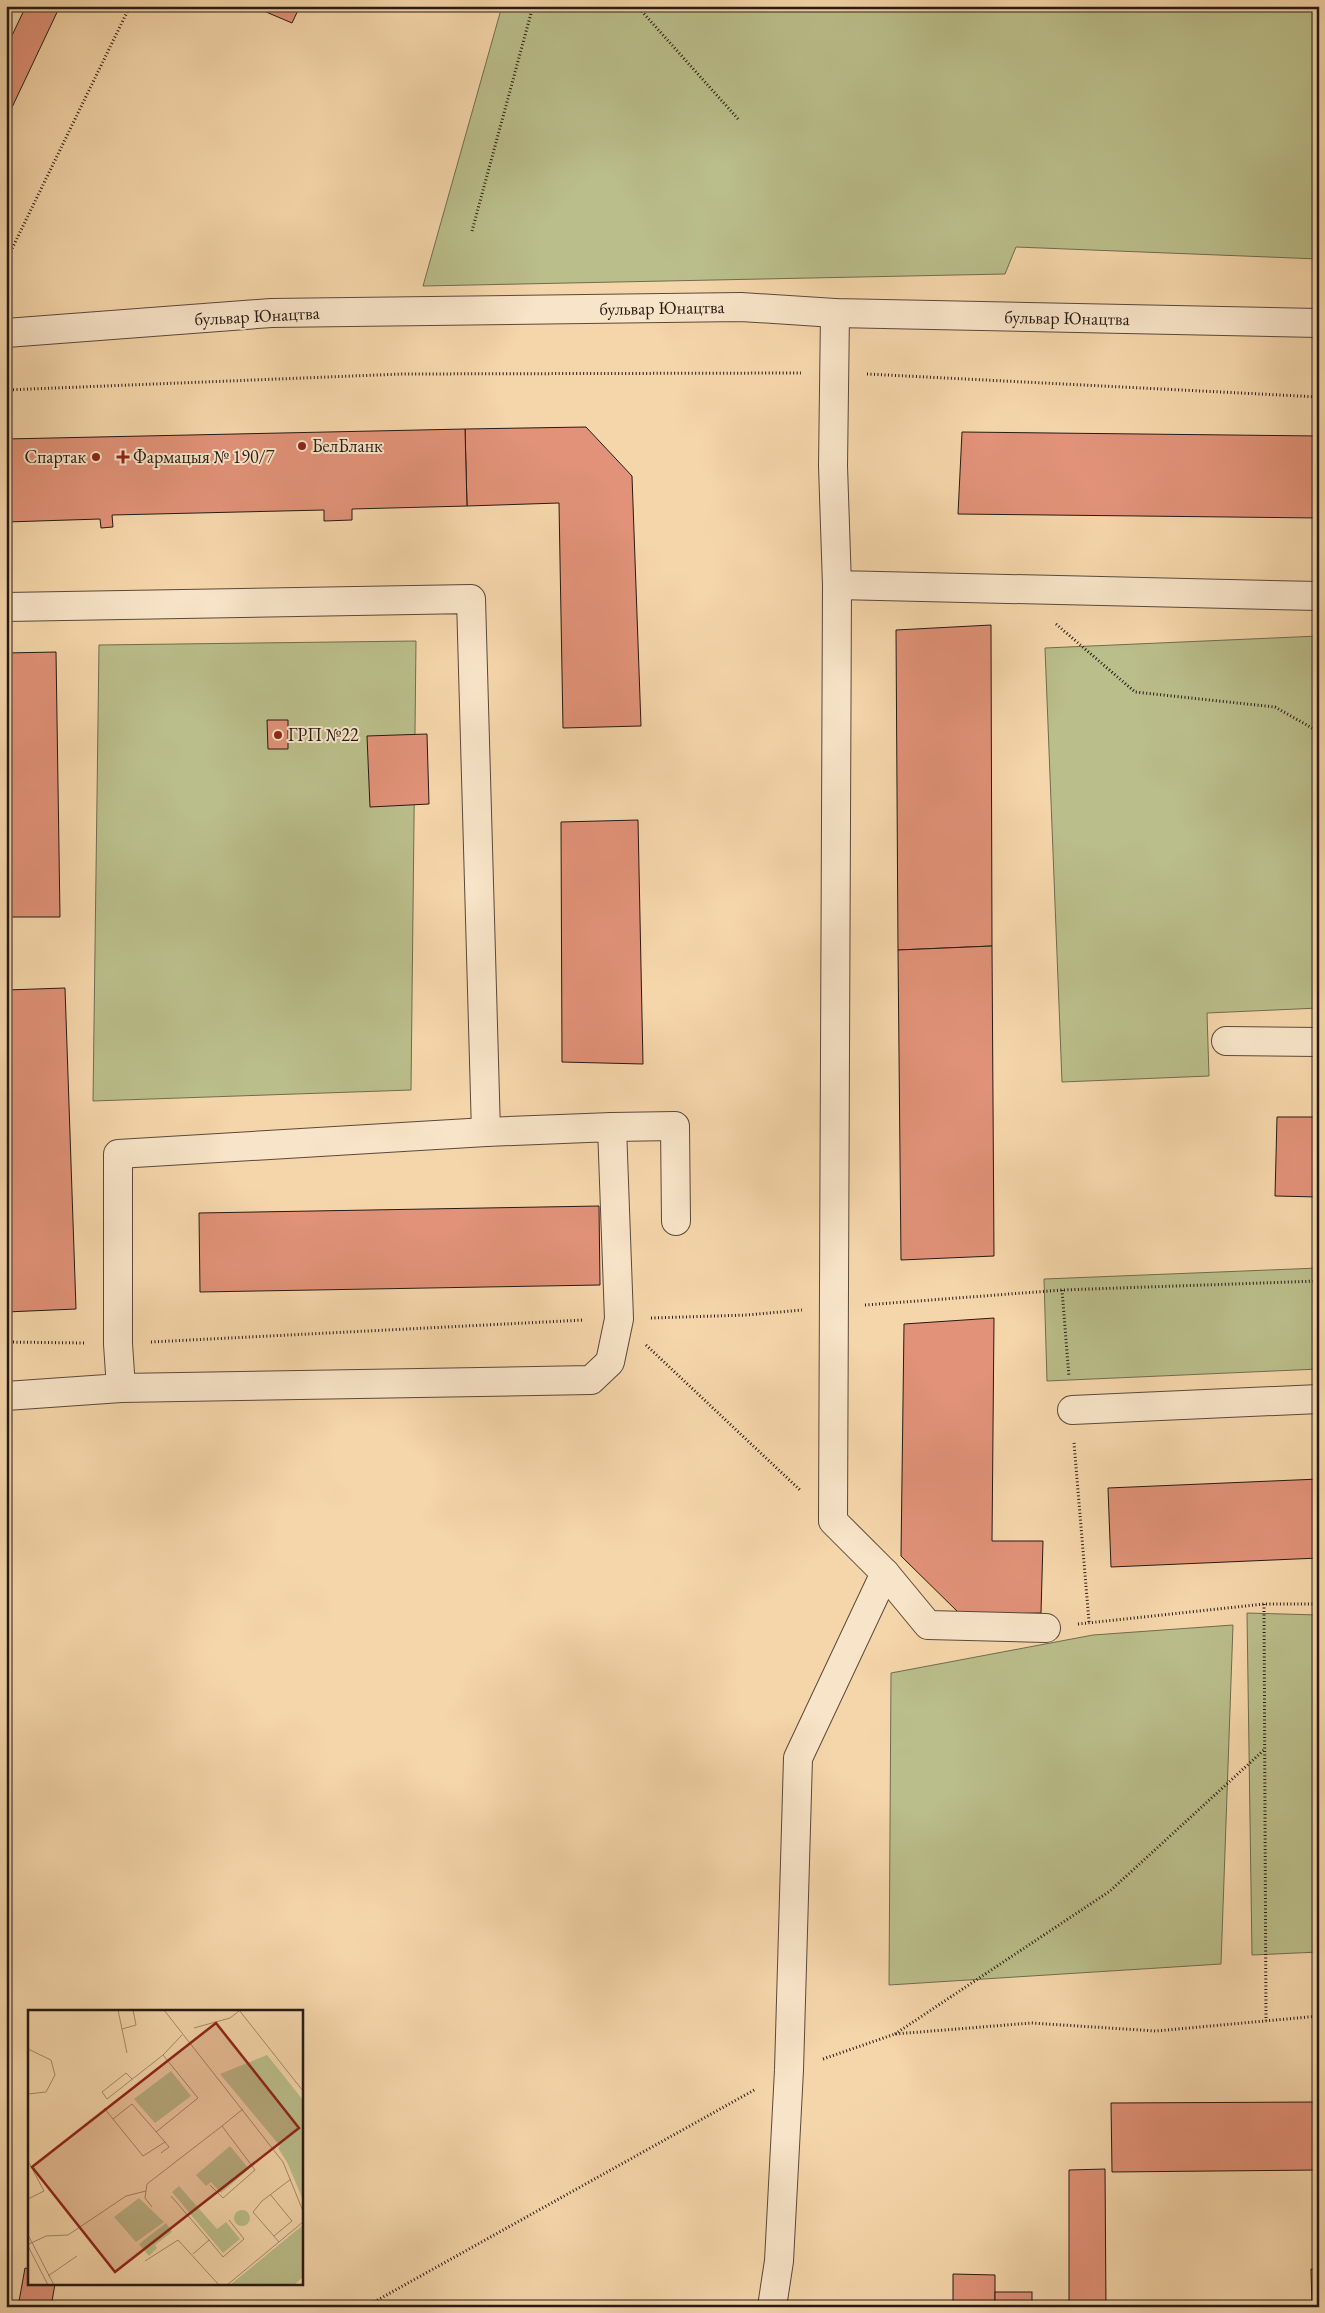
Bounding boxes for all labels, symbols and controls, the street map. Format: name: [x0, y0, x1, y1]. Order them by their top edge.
street label: бульвар Юнацтва: [599, 295, 726, 320]
street label: бульвар Юнацтва: [194, 301, 321, 330]
street label: бульвар Юнацтва: [1004, 305, 1131, 330]
place label: БелБланк: [312, 434, 383, 457]
marker: БелБланк: [296, 440, 308, 452]
place label: Спартак: [24, 445, 86, 468]
place label: Фармацыя № 190/7: [133, 445, 275, 468]
marker: Спартак: [90, 451, 102, 463]
marker: Фармацыя № 190/7: [117, 451, 129, 463]
place label: ГРП №22: [288, 723, 359, 746]
marker: ГРП №22: [272, 729, 284, 741]
inset map: [28, 2010, 302, 2286]

